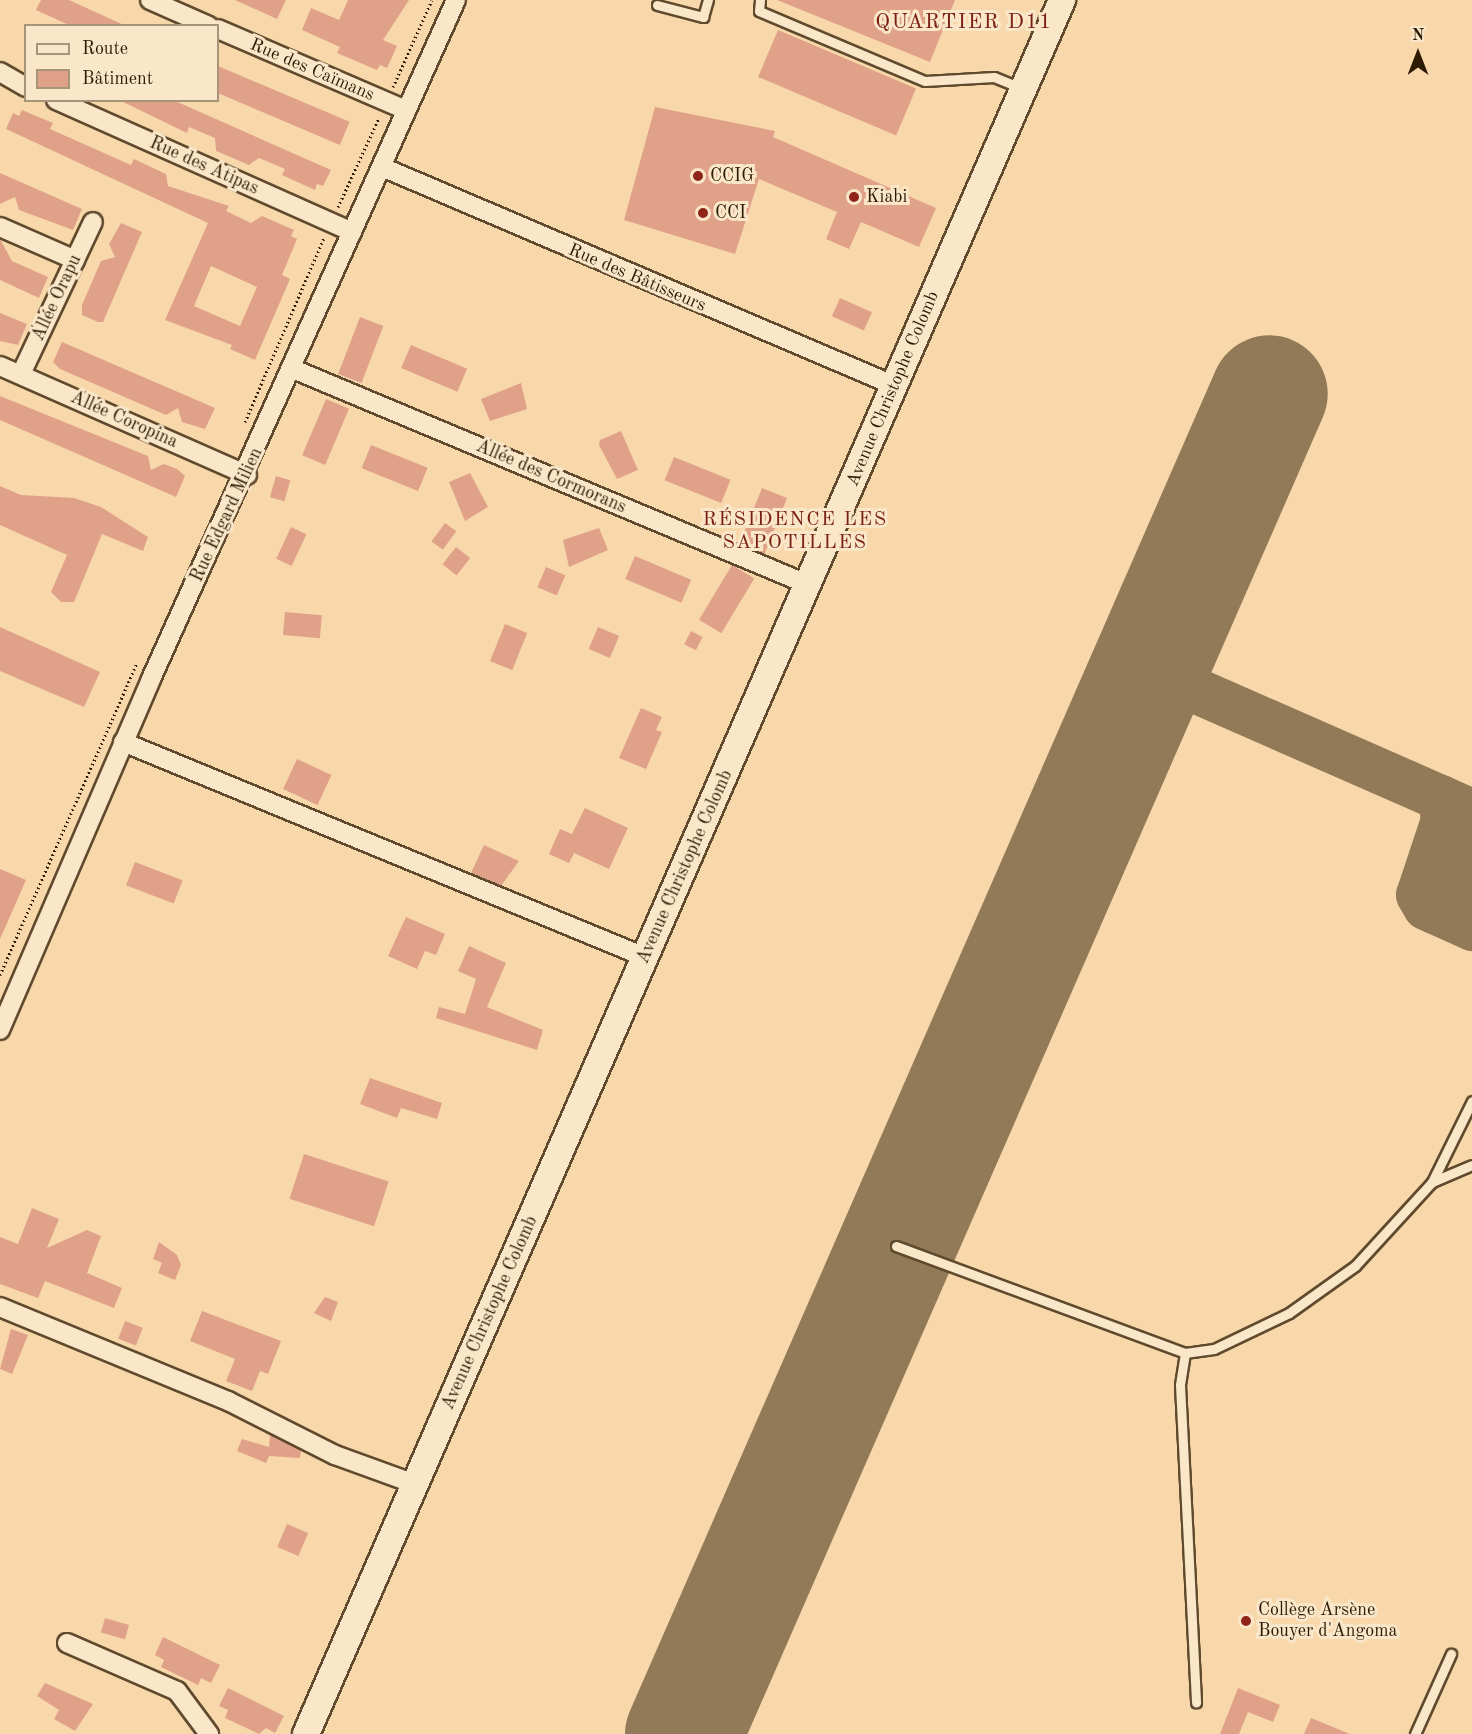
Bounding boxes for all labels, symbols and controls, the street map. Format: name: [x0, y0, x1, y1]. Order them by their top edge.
district label: QUARTIER D11: [875, 10, 1053, 36]
legend: [24, 24, 219, 102]
north arrow: [1388, 24, 1448, 84]
text: N: [1412, 28, 1424, 44]
street label: Rue des Caïmans: [247, 34, 377, 106]
text: Route: [82, 40, 128, 58]
text: Bâtiment: [82, 70, 153, 88]
street label: Rue des Atipas: [146, 132, 262, 200]
place label: CCIG: [710, 165, 754, 187]
marker: CCIG: [691, 169, 705, 183]
place label: Kiabi: [866, 186, 907, 208]
marker: Kiabi: [847, 190, 861, 204]
place label: CCI: [715, 202, 746, 224]
marker: CCI: [696, 206, 710, 220]
street label: Rue des Bâtisseurs: [565, 239, 709, 317]
street label: Allée Orapu: [28, 251, 86, 345]
street label: Avenue Christophe Colomb: [842, 288, 944, 490]
street label: Allée Coropina: [67, 387, 181, 453]
street label: Allée des Cormorans: [473, 436, 629, 518]
street label: Rue Edgard Milien: [186, 444, 268, 586]
district label: RÉSIDENCE LES SAPOTILLES: [702, 508, 888, 555]
street label: Avenue Christophe Colomb: [632, 767, 738, 967]
street label: Avenue Christophe Colomb: [437, 1213, 543, 1413]
place label: Collège Arsène Bouyer d'Angoma: [1258, 1600, 1397, 1642]
marker: Collège Arsène Bouyer d'Angoma: [1239, 1614, 1253, 1628]

